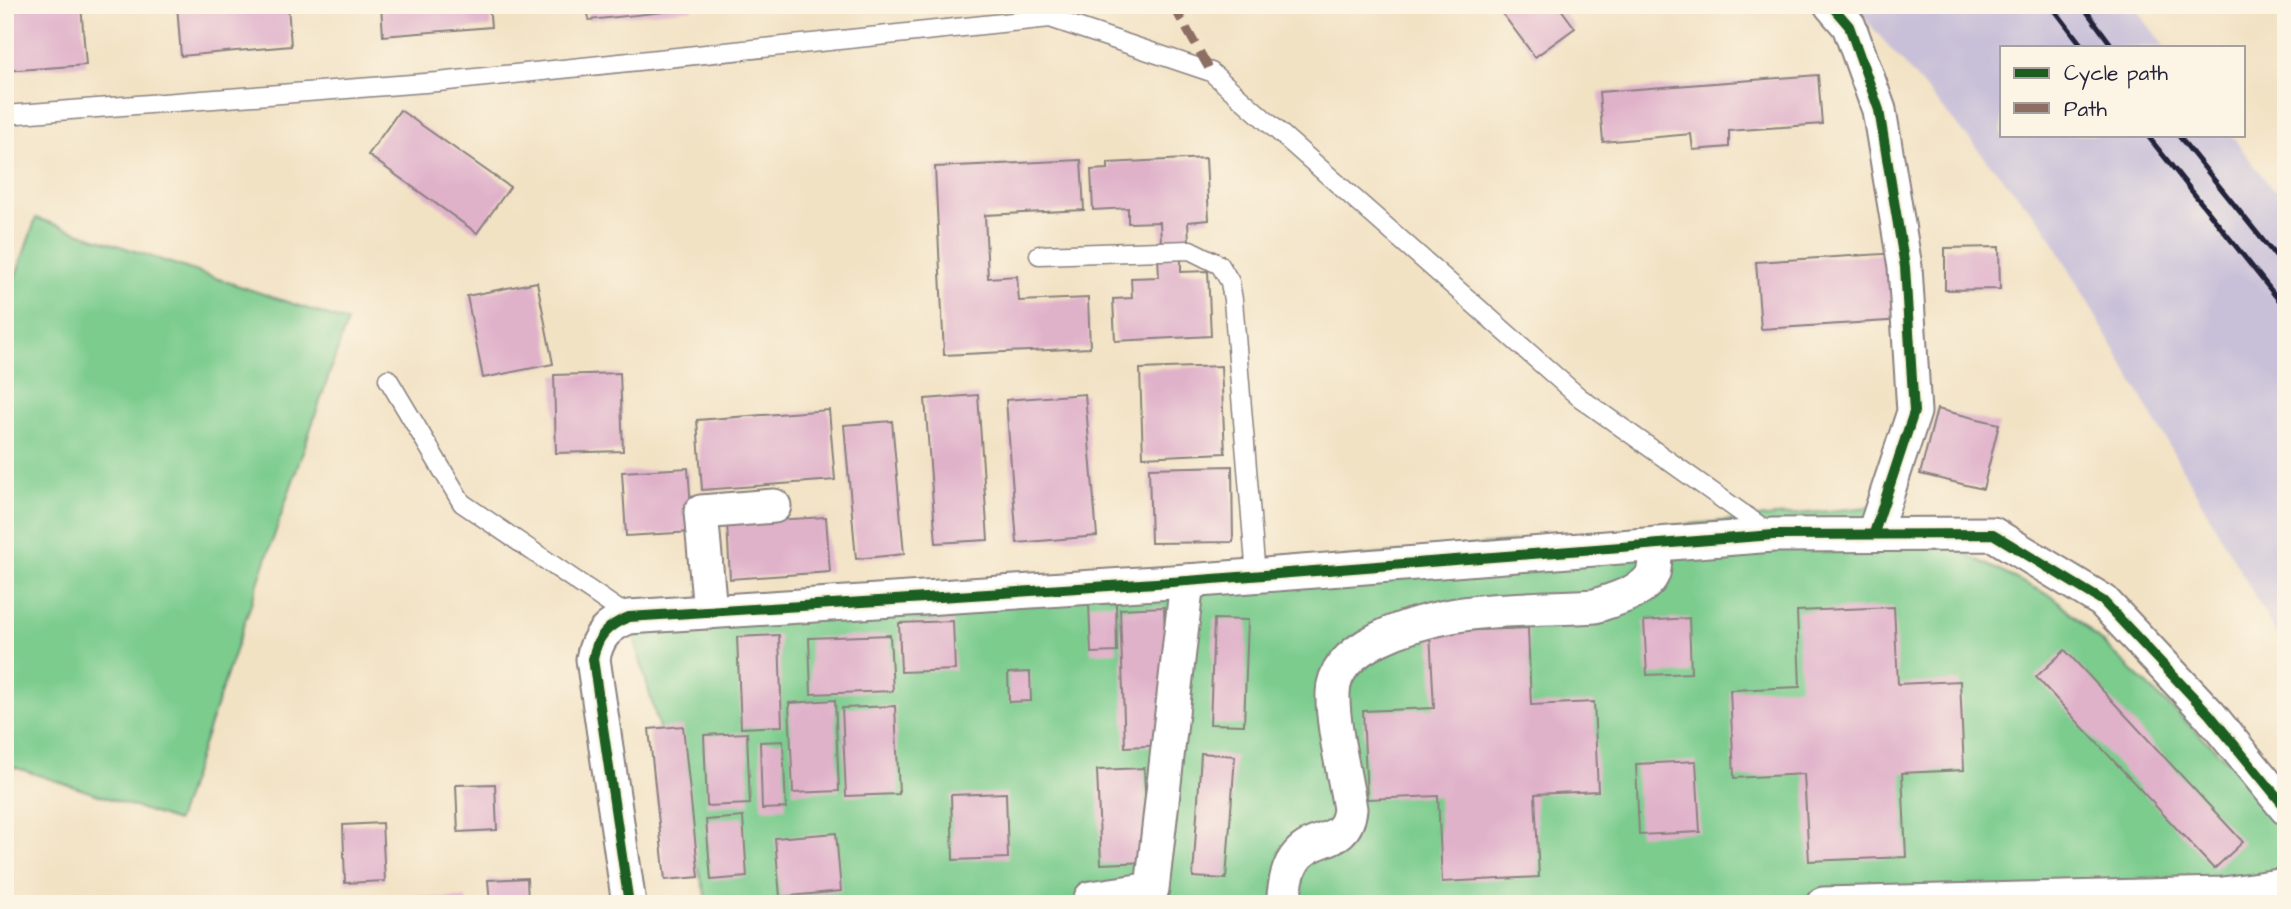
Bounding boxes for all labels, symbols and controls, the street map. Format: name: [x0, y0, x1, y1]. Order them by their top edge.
legend: [2000, 46, 2246, 136]
text: Cycle path: [2064, 59, 2169, 90]
text: Path: [2064, 95, 2108, 124]

